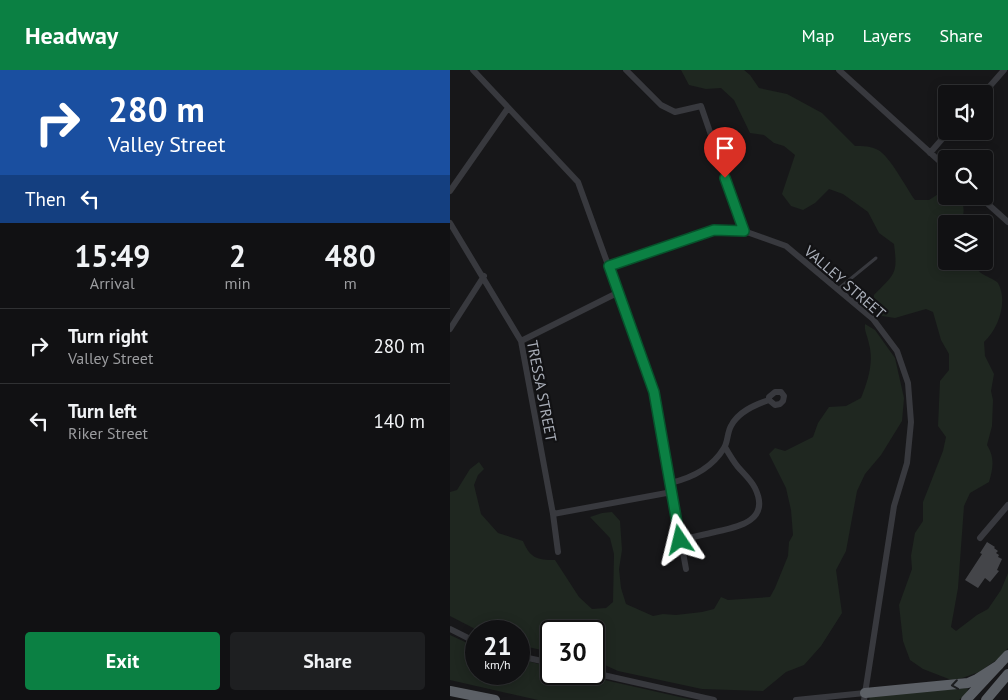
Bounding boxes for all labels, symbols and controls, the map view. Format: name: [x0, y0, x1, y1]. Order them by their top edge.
text: Headway: [25, 20, 118, 51]
text: Map: [802, 24, 834, 47]
text: Layers: [862, 24, 911, 47]
text: Share: [939, 24, 983, 47]
map controls: [938, 85, 993, 270]
button: sound: [938, 85, 993, 140]
text: 280 m: [108, 86, 205, 132]
icon: right: [25, 90, 90, 155]
pin: [704, 127, 746, 178]
text: Valley Street: [108, 130, 225, 158]
icon: arrive: [711, 134, 739, 162]
button: search: [938, 150, 993, 205]
icon: left: [76, 185, 104, 213]
text: Then: [25, 187, 66, 211]
button: layers: [938, 215, 993, 270]
text: 15:49: [74, 236, 150, 275]
text: 2: [229, 236, 246, 275]
text: 480: [325, 236, 376, 275]
street label: VALLEY STREET: [800, 241, 890, 323]
text: Arrival: [90, 273, 135, 293]
text: min: [225, 273, 251, 293]
text: m: [344, 273, 357, 293]
text: Turn right: [68, 324, 148, 348]
icon: right: [25, 332, 53, 360]
text: 280 m: [373, 334, 425, 358]
street label: TRESSA STREET: [523, 339, 561, 444]
text: Valley Street: [68, 348, 153, 368]
text: Turn left: [68, 399, 137, 423]
icon: left: [25, 407, 53, 435]
text: 140 m: [373, 409, 425, 433]
text: Riker Street: [68, 423, 148, 443]
position arrow: [653, 513, 705, 565]
speed limit sign: 30: [540, 620, 605, 685]
text: 21: [483, 630, 512, 662]
button: Exit: [25, 632, 220, 690]
button: Share: [230, 632, 425, 690]
text: km/h: [484, 657, 511, 672]
one-way arrow: [951, 679, 959, 690]

